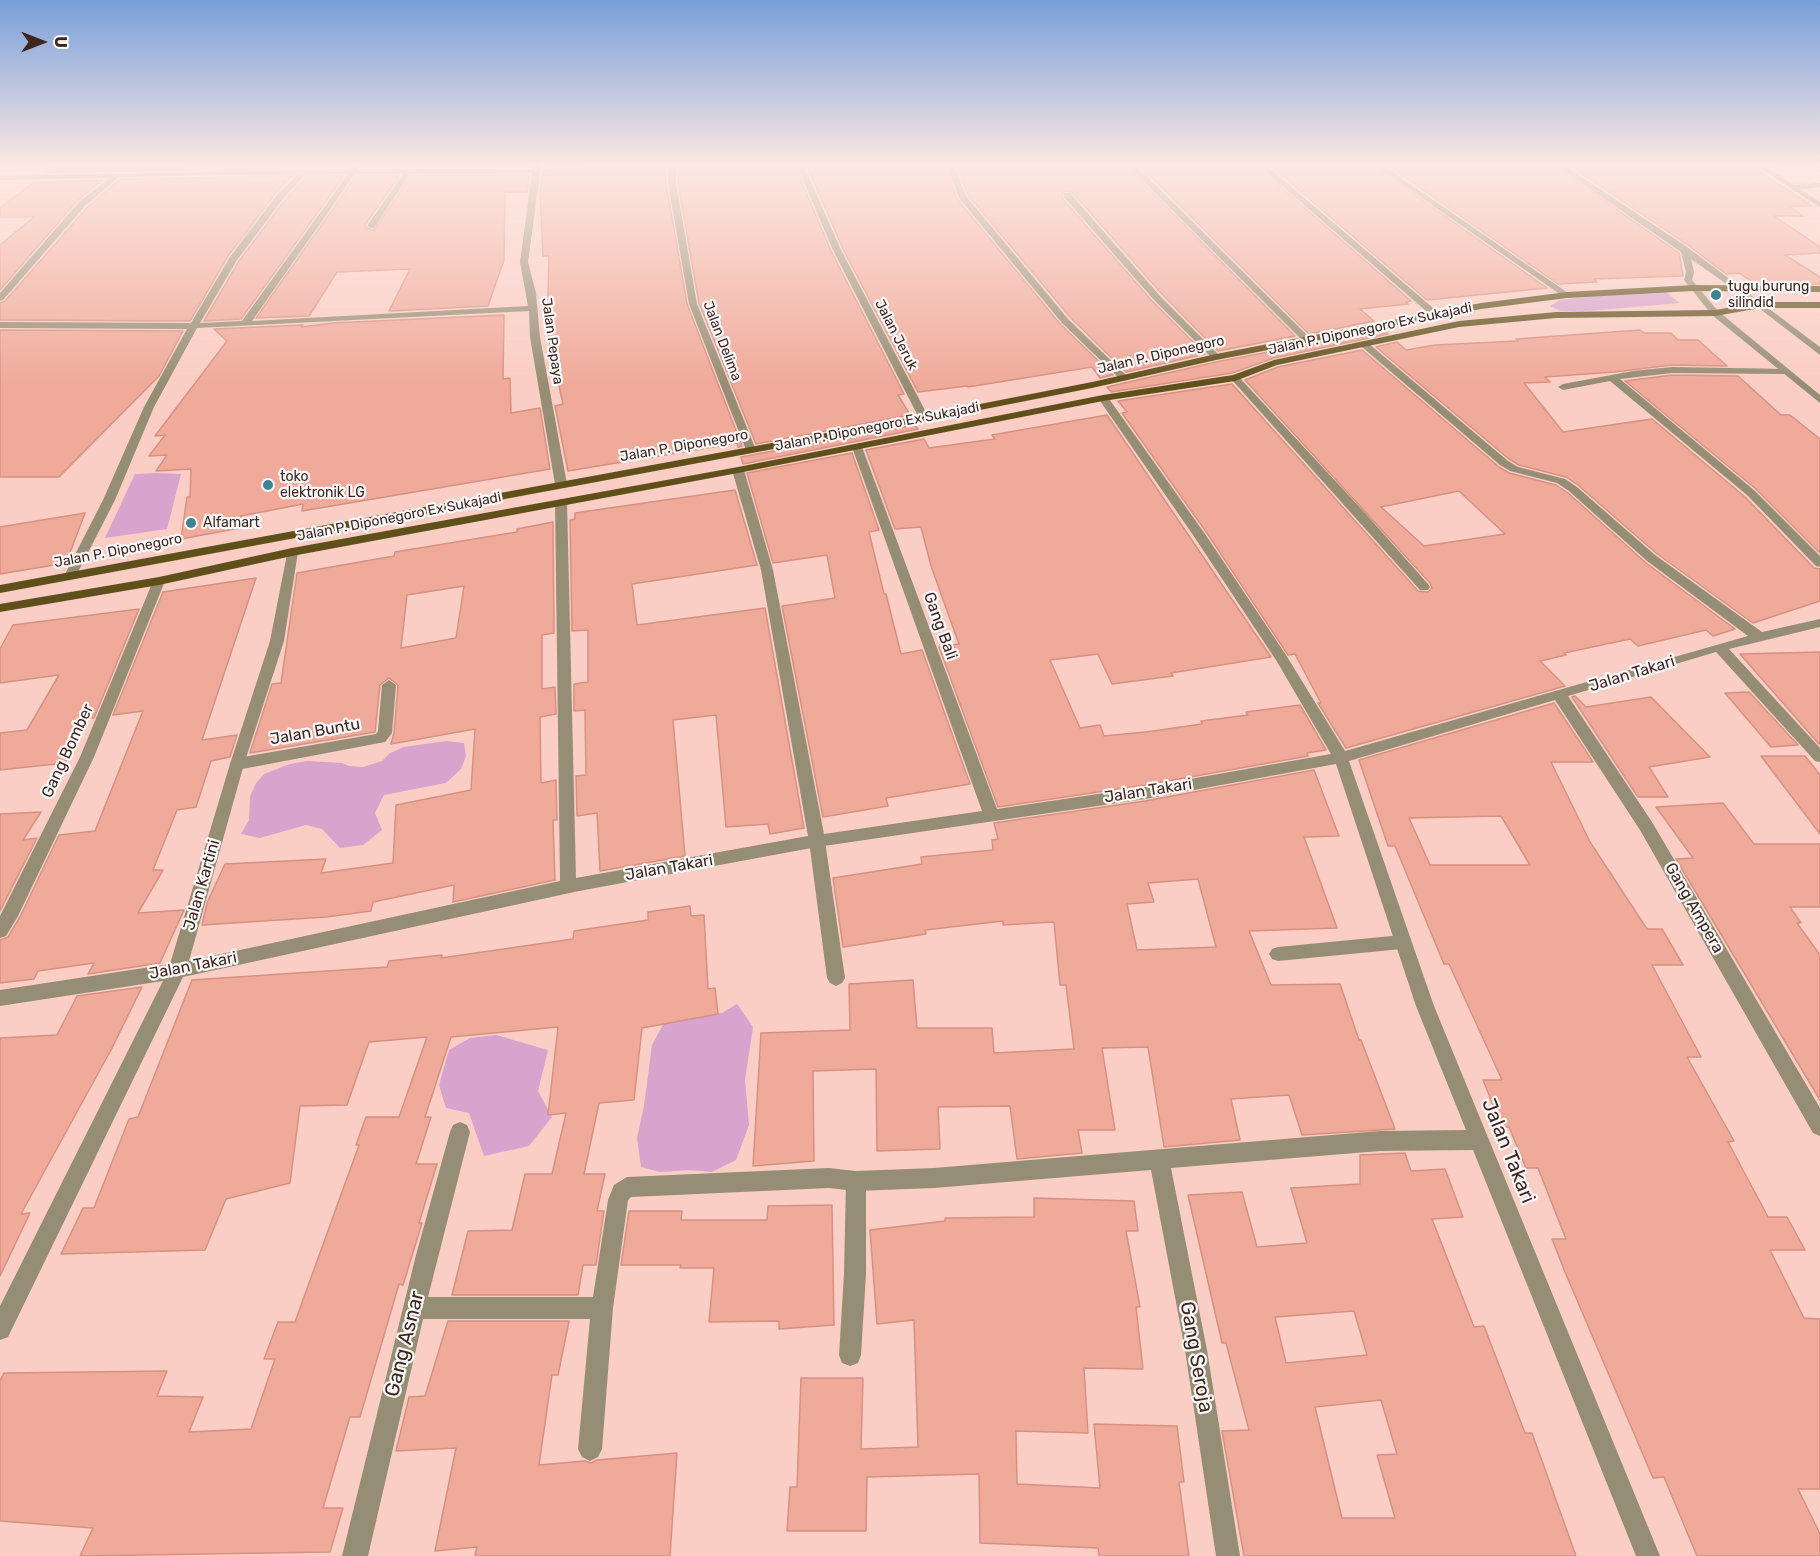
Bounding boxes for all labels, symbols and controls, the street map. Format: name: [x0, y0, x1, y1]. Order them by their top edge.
north arrow: [12, 12, 72, 72]
text: U: [51, 36, 70, 48]
place label: tugu burung silindid: [1728, 279, 1809, 312]
marker: tugu burung silindid: [1709, 288, 1723, 302]
street label: Jalan Pepaya: [538, 297, 566, 385]
street label: Jalan Jeruk: [871, 297, 921, 373]
street label: Jalan Delima: [699, 299, 745, 383]
street label: Jalan P. Diponegoro Ex Sukajadi: [1267, 299, 1473, 359]
street label: Jalan P. Diponegoro: [1096, 332, 1226, 378]
street label: Jalan P. Diponegoro Ex Sukajadi: [773, 399, 981, 455]
street label: Jalan P. Diponegoro: [619, 426, 749, 466]
place label: toko elektronik LG: [280, 469, 365, 502]
marker: toko elektronik LG: [261, 478, 275, 492]
street label: Jalan P. Diponegoro Ex Sukajadi: [295, 489, 503, 545]
place label: Alfamart: [203, 515, 260, 531]
marker: Alfamart: [184, 516, 198, 530]
street label: Jalan P. Diponegoro: [53, 530, 183, 572]
street label: Gang Bali: [919, 590, 961, 662]
street label: Jalan Takari: [1587, 652, 1677, 696]
street label: Gang Bomber: [38, 701, 98, 801]
street label: Jalan Buntu: [269, 715, 361, 749]
street label: Jalan Takari: [1103, 775, 1193, 807]
street label: Jalan Kartini: [180, 837, 224, 933]
street label: Jalan Takari: [624, 851, 714, 885]
street label: Gang Ampera: [1660, 859, 1728, 957]
street label: Jalan Takari: [148, 948, 238, 984]
street label: Jalan Takari: [1476, 1095, 1540, 1207]
street label: Gang Asnar: [380, 1289, 430, 1399]
street label: Gang Seroja: [1174, 1300, 1218, 1414]

